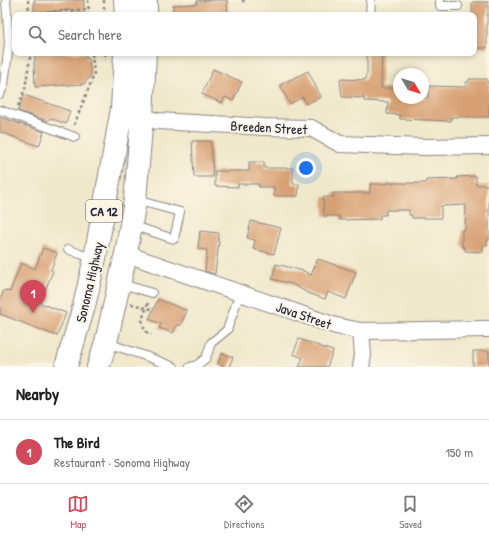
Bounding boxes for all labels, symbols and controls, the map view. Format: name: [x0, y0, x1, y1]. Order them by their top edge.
search box: [12, 12, 477, 56]
icon: search: [26, 23, 48, 45]
text: Search here: [58, 24, 122, 45]
north arrow: [393, 68, 429, 104]
street label: Breeden Street: [230, 116, 308, 139]
your location: [296, 158, 316, 178]
road number: CA 12: [86, 200, 122, 222]
street label: Sonoma Highway: [71, 240, 108, 324]
pin: 1: [20, 280, 46, 313]
street label: Java Street: [274, 297, 334, 333]
text: Nearby: [16, 382, 59, 405]
text: The Bird: [54, 432, 99, 453]
text: 1: [27, 443, 31, 461]
text: 150 m: [445, 443, 473, 461]
text: Restaurant · Sonoma Highway: [54, 453, 190, 471]
tab: Map: [67, 493, 89, 531]
tab: Directions: [224, 493, 265, 531]
tab: Saved: [399, 493, 422, 531]

